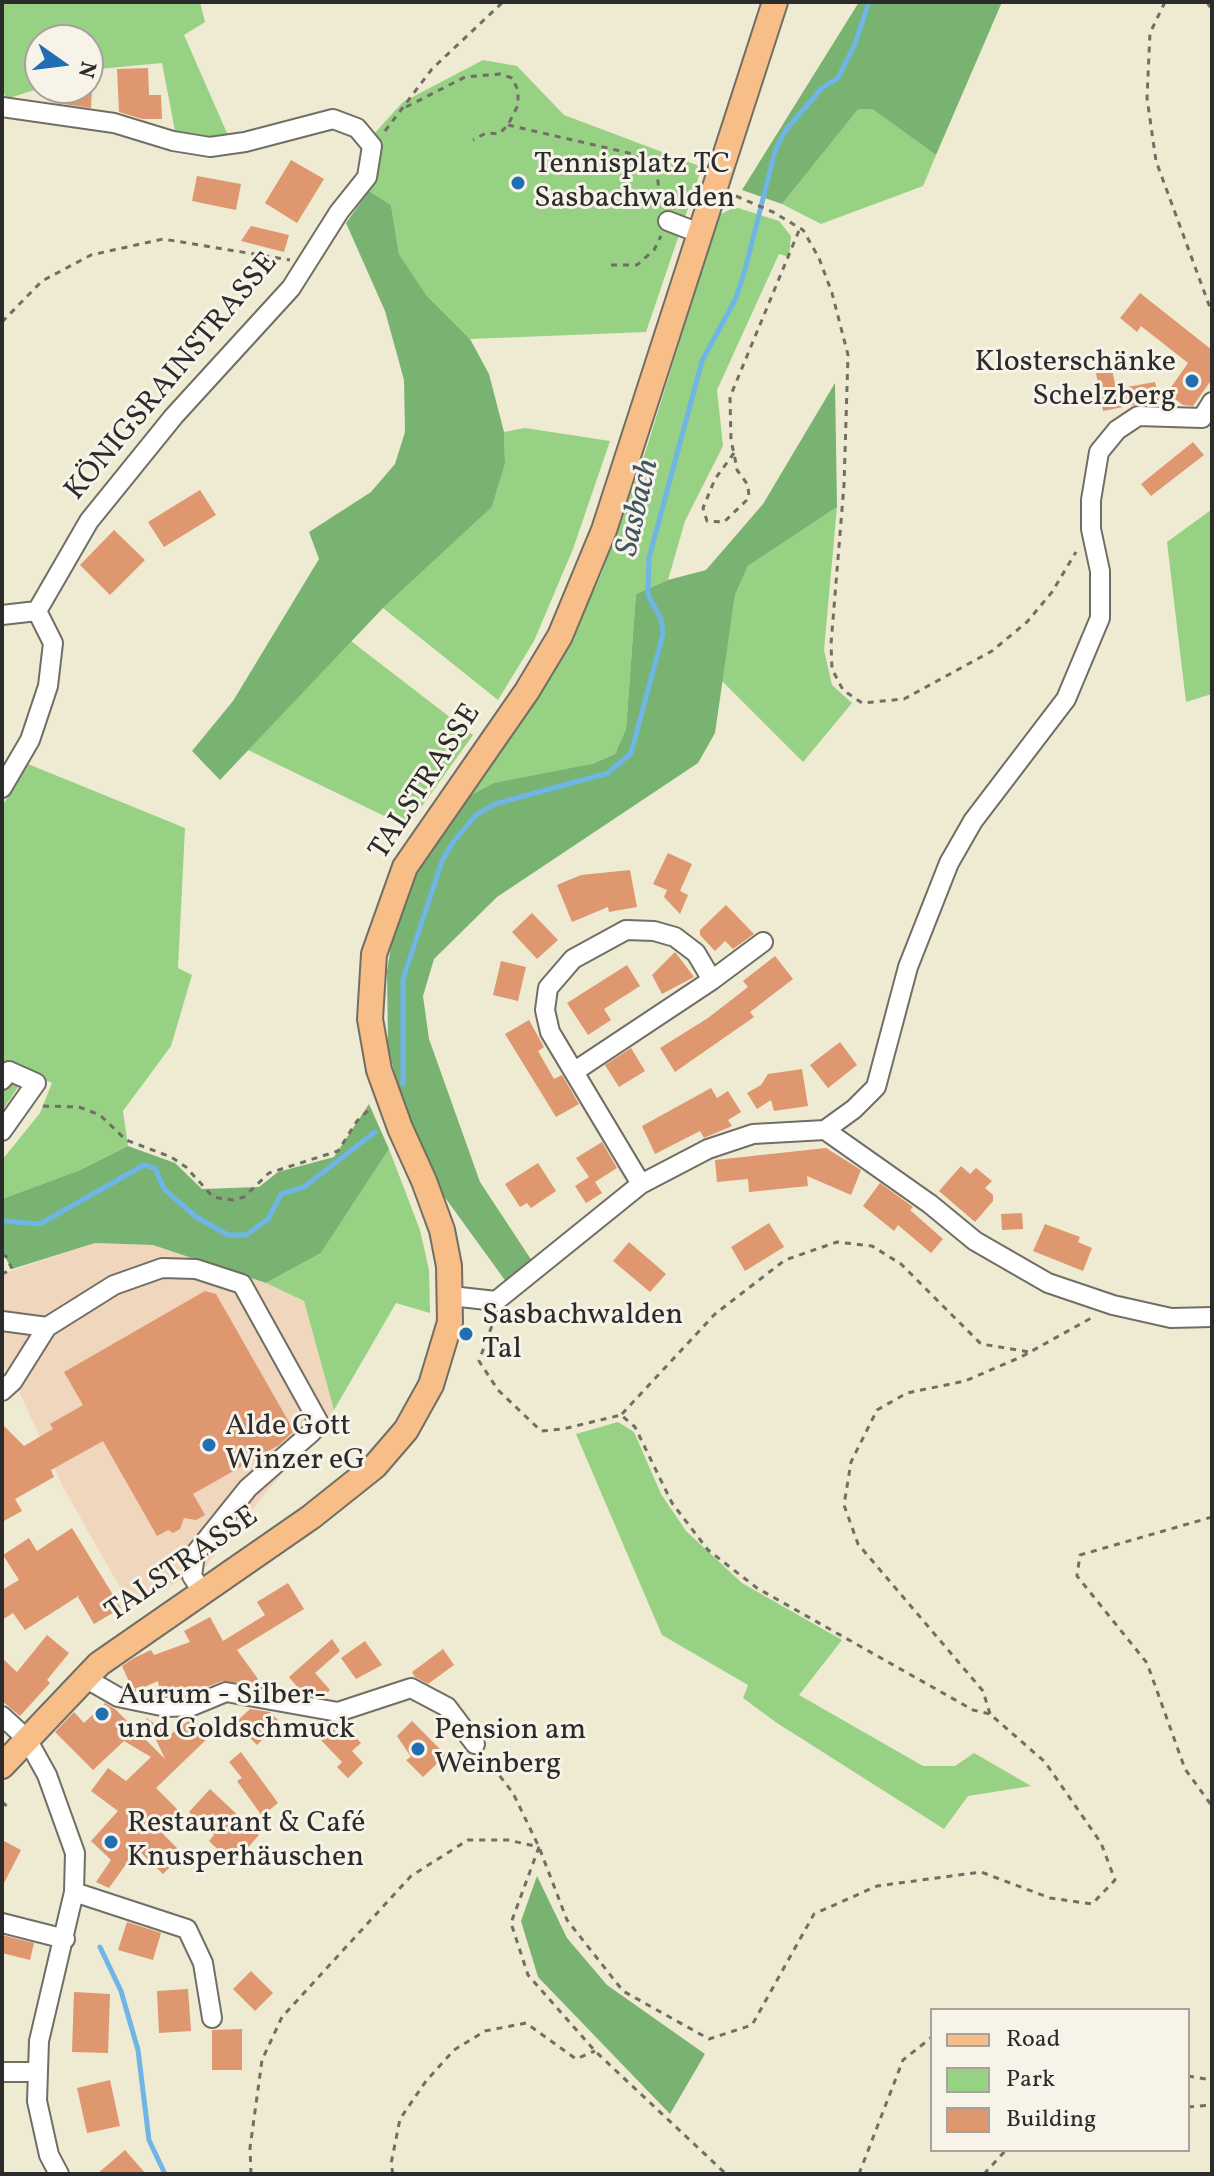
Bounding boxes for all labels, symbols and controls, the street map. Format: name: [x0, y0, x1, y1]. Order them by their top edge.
north arrow: [24, 24, 104, 104]
text: N: [69, 58, 103, 81]
place label: Tennisplatz TC Sasbachwalden: [534, 148, 735, 218]
marker: Tennisplatz TC Sasbachwalden: [509, 174, 527, 192]
street label: KÖNIGSRAINSTRASSE: [59, 247, 287, 509]
place label: Klosterschänke Schelzberg: [975, 346, 1176, 416]
marker: Klosterschänke Schelzberg: [1183, 372, 1201, 390]
water label: Sasbach: [610, 456, 670, 560]
street label: TALSTRASSE: [363, 698, 491, 868]
place label: Sasbachwalden Tal: [482, 1299, 683, 1370]
marker: Sasbachwalden Tal: [457, 1325, 475, 1343]
place label: Alde Gott Winzer eG: [225, 1410, 365, 1480]
marker: Alde Gott Winzer eG: [200, 1436, 218, 1454]
street label: TALSTRASSE: [100, 1500, 266, 1632]
place label: Aurum - Silber- und Goldschmuck: [118, 1679, 355, 1750]
marker: Aurum - Silber- und Goldschmuck: [93, 1705, 111, 1723]
place label: Pension am Weinberg: [434, 1714, 586, 1784]
marker: Pension am Weinberg: [409, 1740, 427, 1758]
place label: Restaurant & Café Knusperhäuschen: [127, 1807, 366, 1878]
marker: Restaurant & Café Knusperhäuschen: [102, 1833, 120, 1851]
legend: [930, 2008, 1190, 2152]
text: Road: [1006, 2023, 1060, 2057]
text: Park: [1006, 2063, 1055, 2097]
text: Building: [1006, 2103, 1096, 2137]

